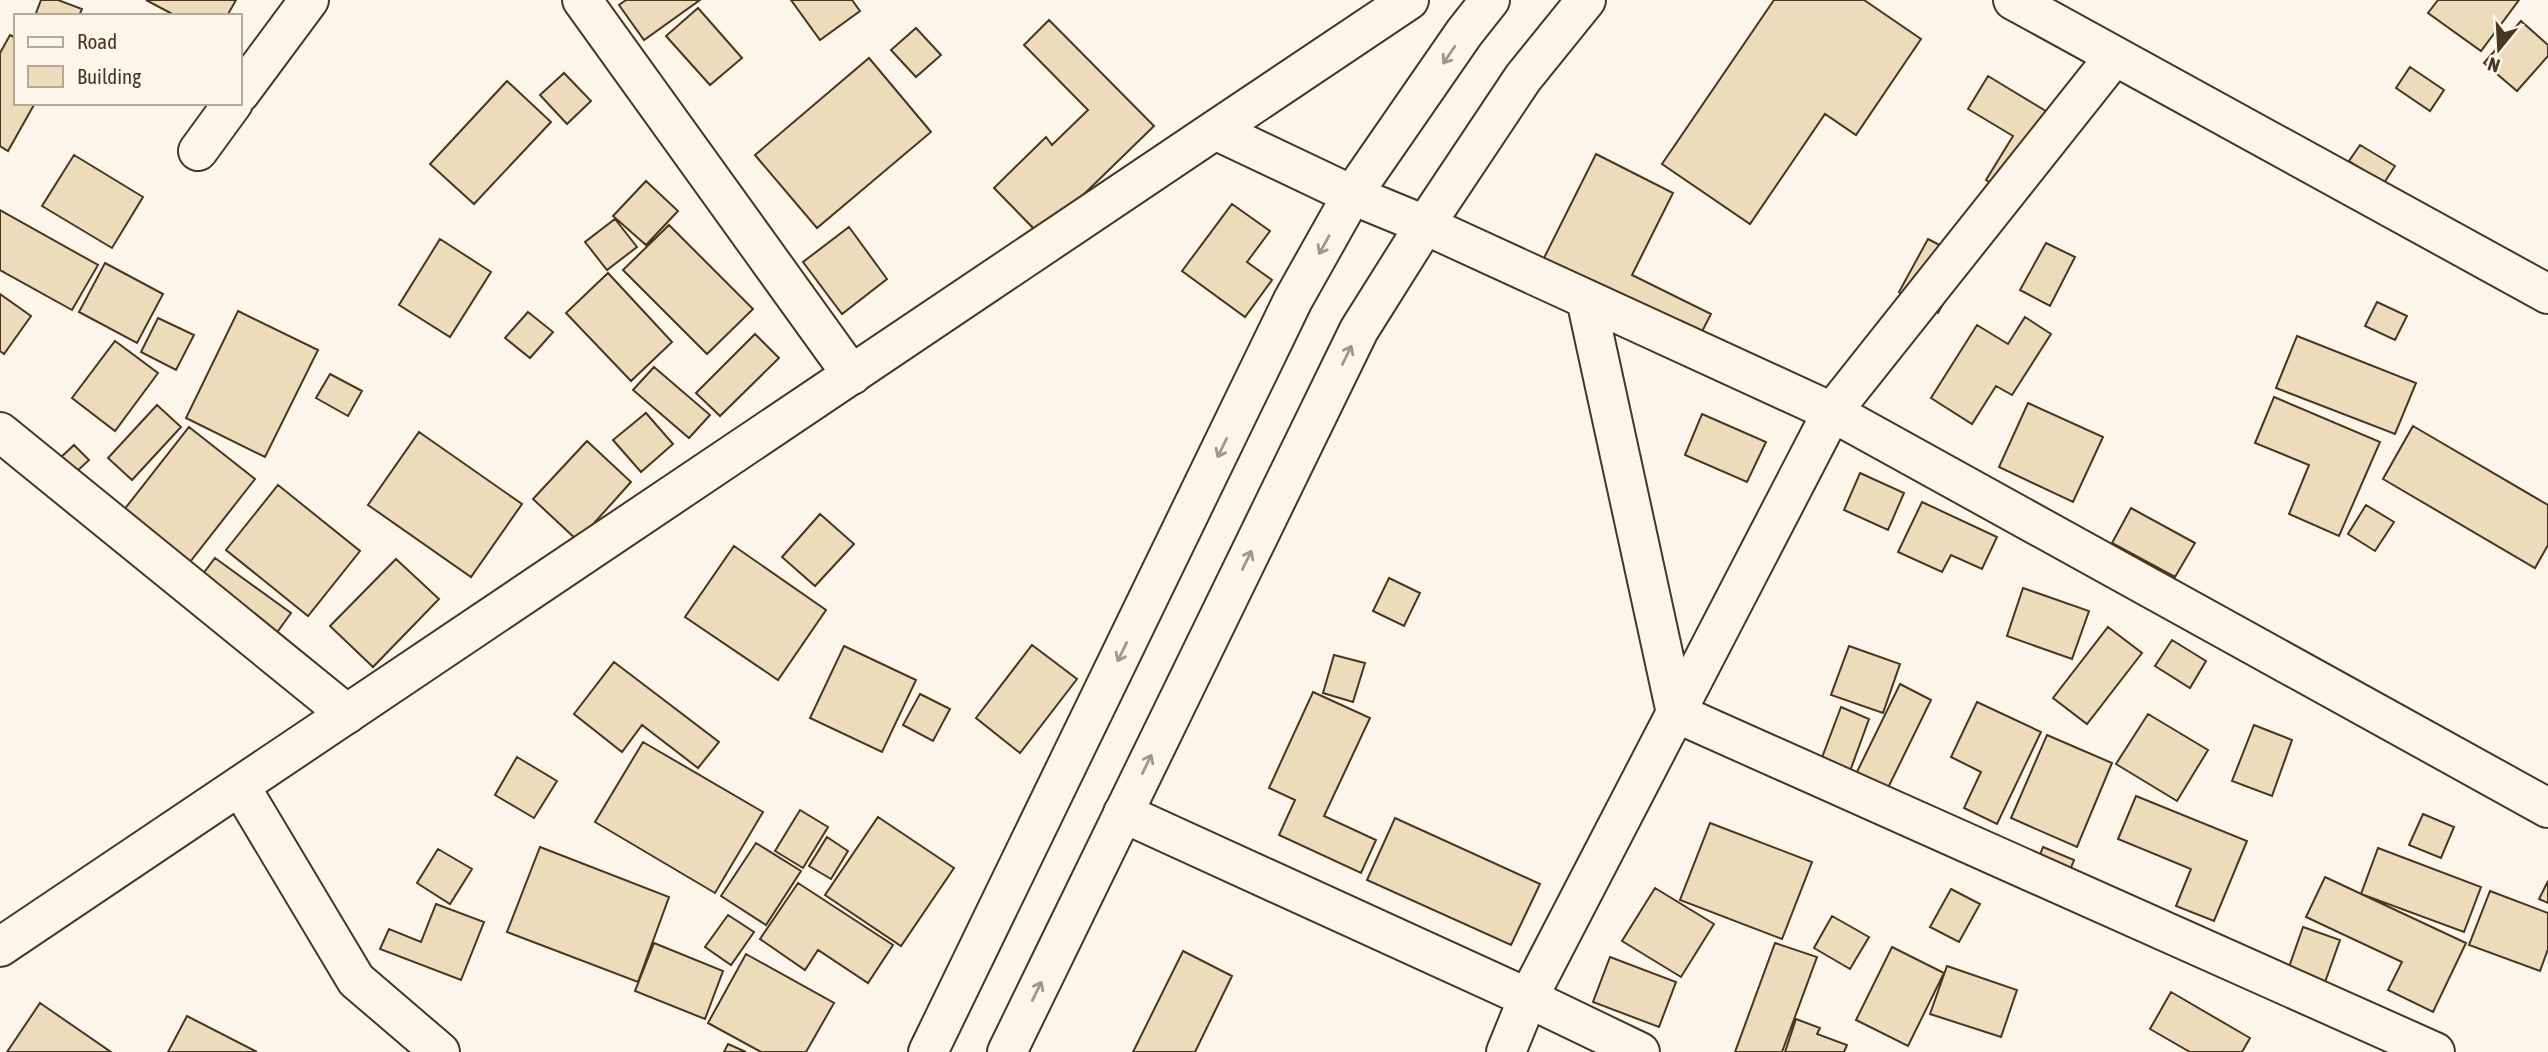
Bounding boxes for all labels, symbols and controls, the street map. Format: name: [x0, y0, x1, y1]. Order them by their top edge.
legend: [14, 14, 242, 105]
north arrow: [2464, 14, 2534, 84]
text: Road: [77, 29, 117, 53]
one-way arrow: [1442, 44, 1456, 64]
text: N: [2485, 53, 2502, 77]
text: Building: [77, 64, 141, 88]
one-way arrow: [1317, 234, 1330, 255]
one-way arrow: [1340, 345, 1354, 366]
one-way arrow: [1214, 437, 1228, 458]
one-way arrow: [1241, 550, 1254, 571]
one-way arrow: [1115, 641, 1128, 662]
one-way arrow: [1141, 754, 1155, 775]
one-way arrow: [1030, 981, 1044, 1002]

